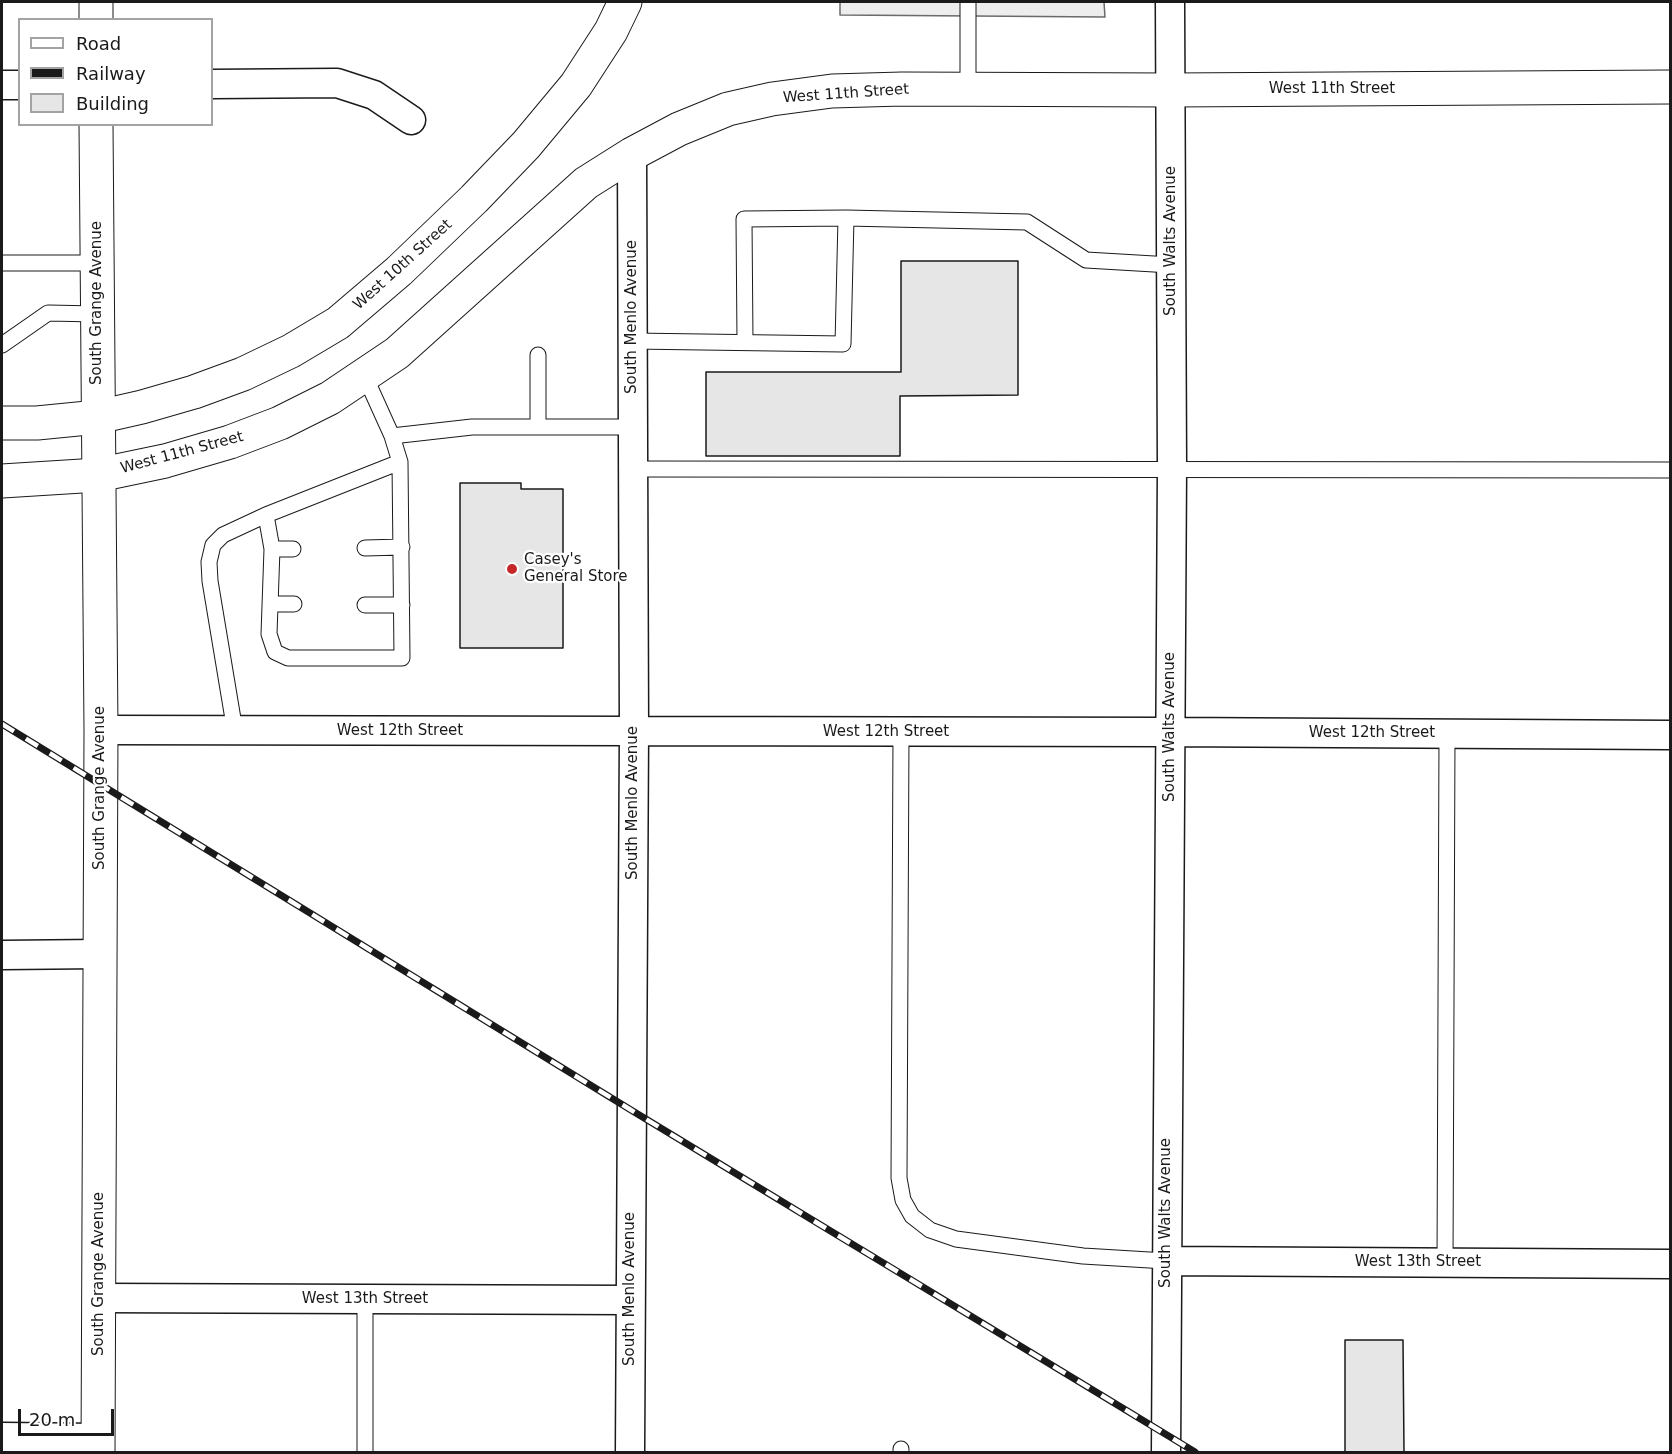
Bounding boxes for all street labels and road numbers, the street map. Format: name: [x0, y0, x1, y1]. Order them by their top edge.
street label: West 11th Street: [1269, 80, 1395, 98]
street label: West 11th Street: [782, 81, 910, 107]
street label: South Walts Avenue: [1162, 166, 1180, 316]
street label: West 10th Street: [350, 216, 456, 314]
street label: South Grange Avenue: [88, 221, 106, 385]
street label: South Menlo Avenue: [623, 240, 641, 394]
street label: West 11th Street: [119, 428, 245, 478]
street label: South Walts Avenue: [1161, 652, 1179, 802]
street label: South Grange Avenue: [91, 706, 109, 870]
street label: West 12th Street: [337, 722, 463, 740]
street label: West 12th Street: [823, 723, 949, 741]
street label: West 12th Street: [1309, 724, 1435, 742]
street label: South Menlo Avenue: [624, 726, 642, 880]
street label: South Walts Avenue: [1157, 1138, 1175, 1288]
street label: South Grange Avenue: [90, 1192, 108, 1356]
street label: South Menlo Avenue: [621, 1212, 639, 1366]
street label: West 13th Street: [1355, 1253, 1481, 1271]
street label: West 13th Street: [302, 1290, 428, 1308]

